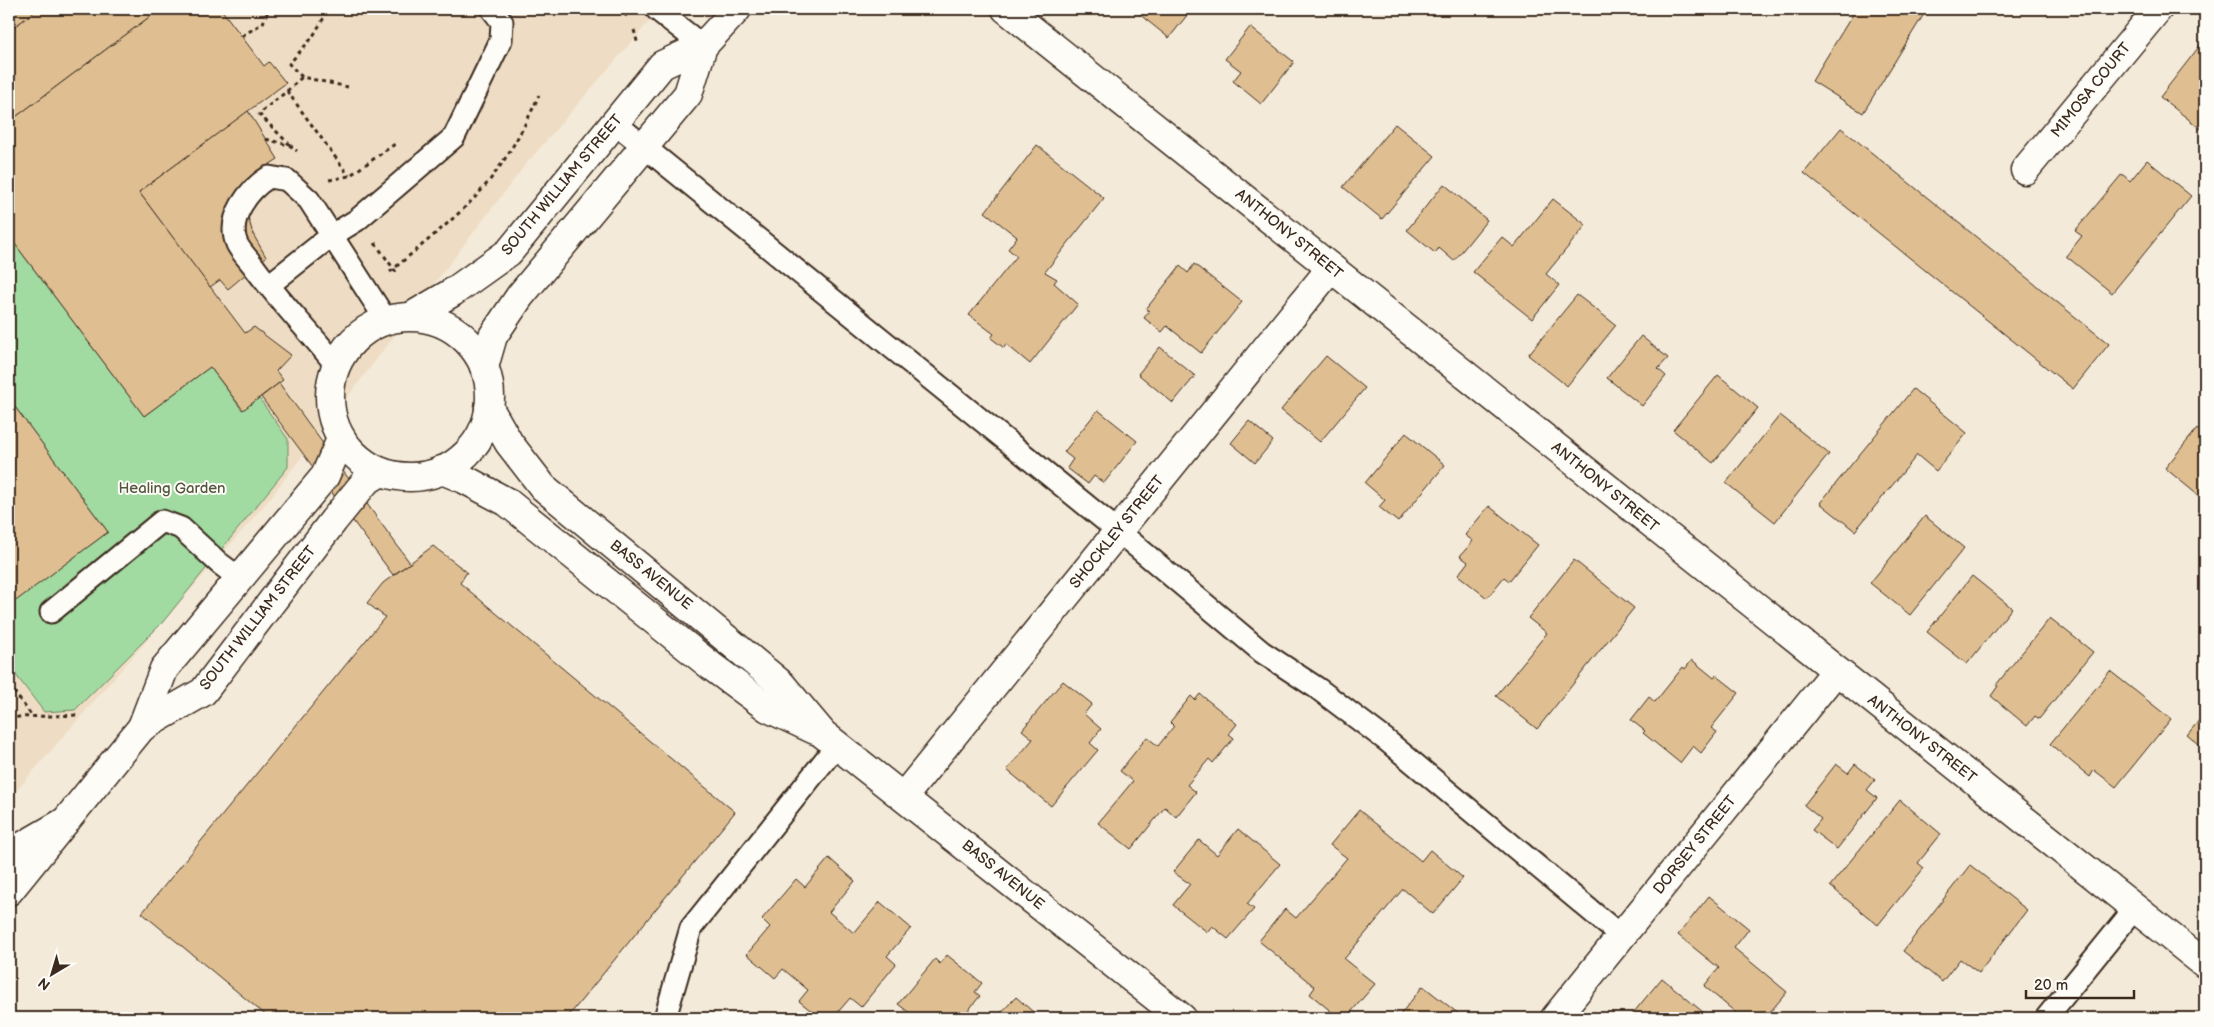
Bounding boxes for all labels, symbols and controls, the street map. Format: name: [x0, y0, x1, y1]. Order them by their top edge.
street label: MIMOSA COURT: [2047, 39, 2135, 141]
street label: SOUTH WILLIAM STREET: [497, 111, 627, 259]
street label: ANTHONY STREET: [1231, 185, 1347, 283]
street label: ANTHONY STREET: [1547, 438, 1663, 536]
street label: SHOCKLEY STREET: [1066, 472, 1168, 592]
park label: Healing Garden: [118, 479, 226, 498]
street label: BASS AVENUE: [606, 536, 696, 614]
street label: SOUTH WILLIAM STREET: [196, 542, 320, 694]
street label: ANTHONY STREET: [1864, 691, 1980, 787]
street label: DORSEY STREET: [1649, 792, 1741, 898]
street label: BASS AVENUE: [958, 836, 1048, 914]
north arrow: [28, 950, 78, 1000]
scale bar: [2026, 967, 2134, 999]
text: N: [35, 974, 54, 994]
text: 20 m: [2034, 976, 2068, 995]

